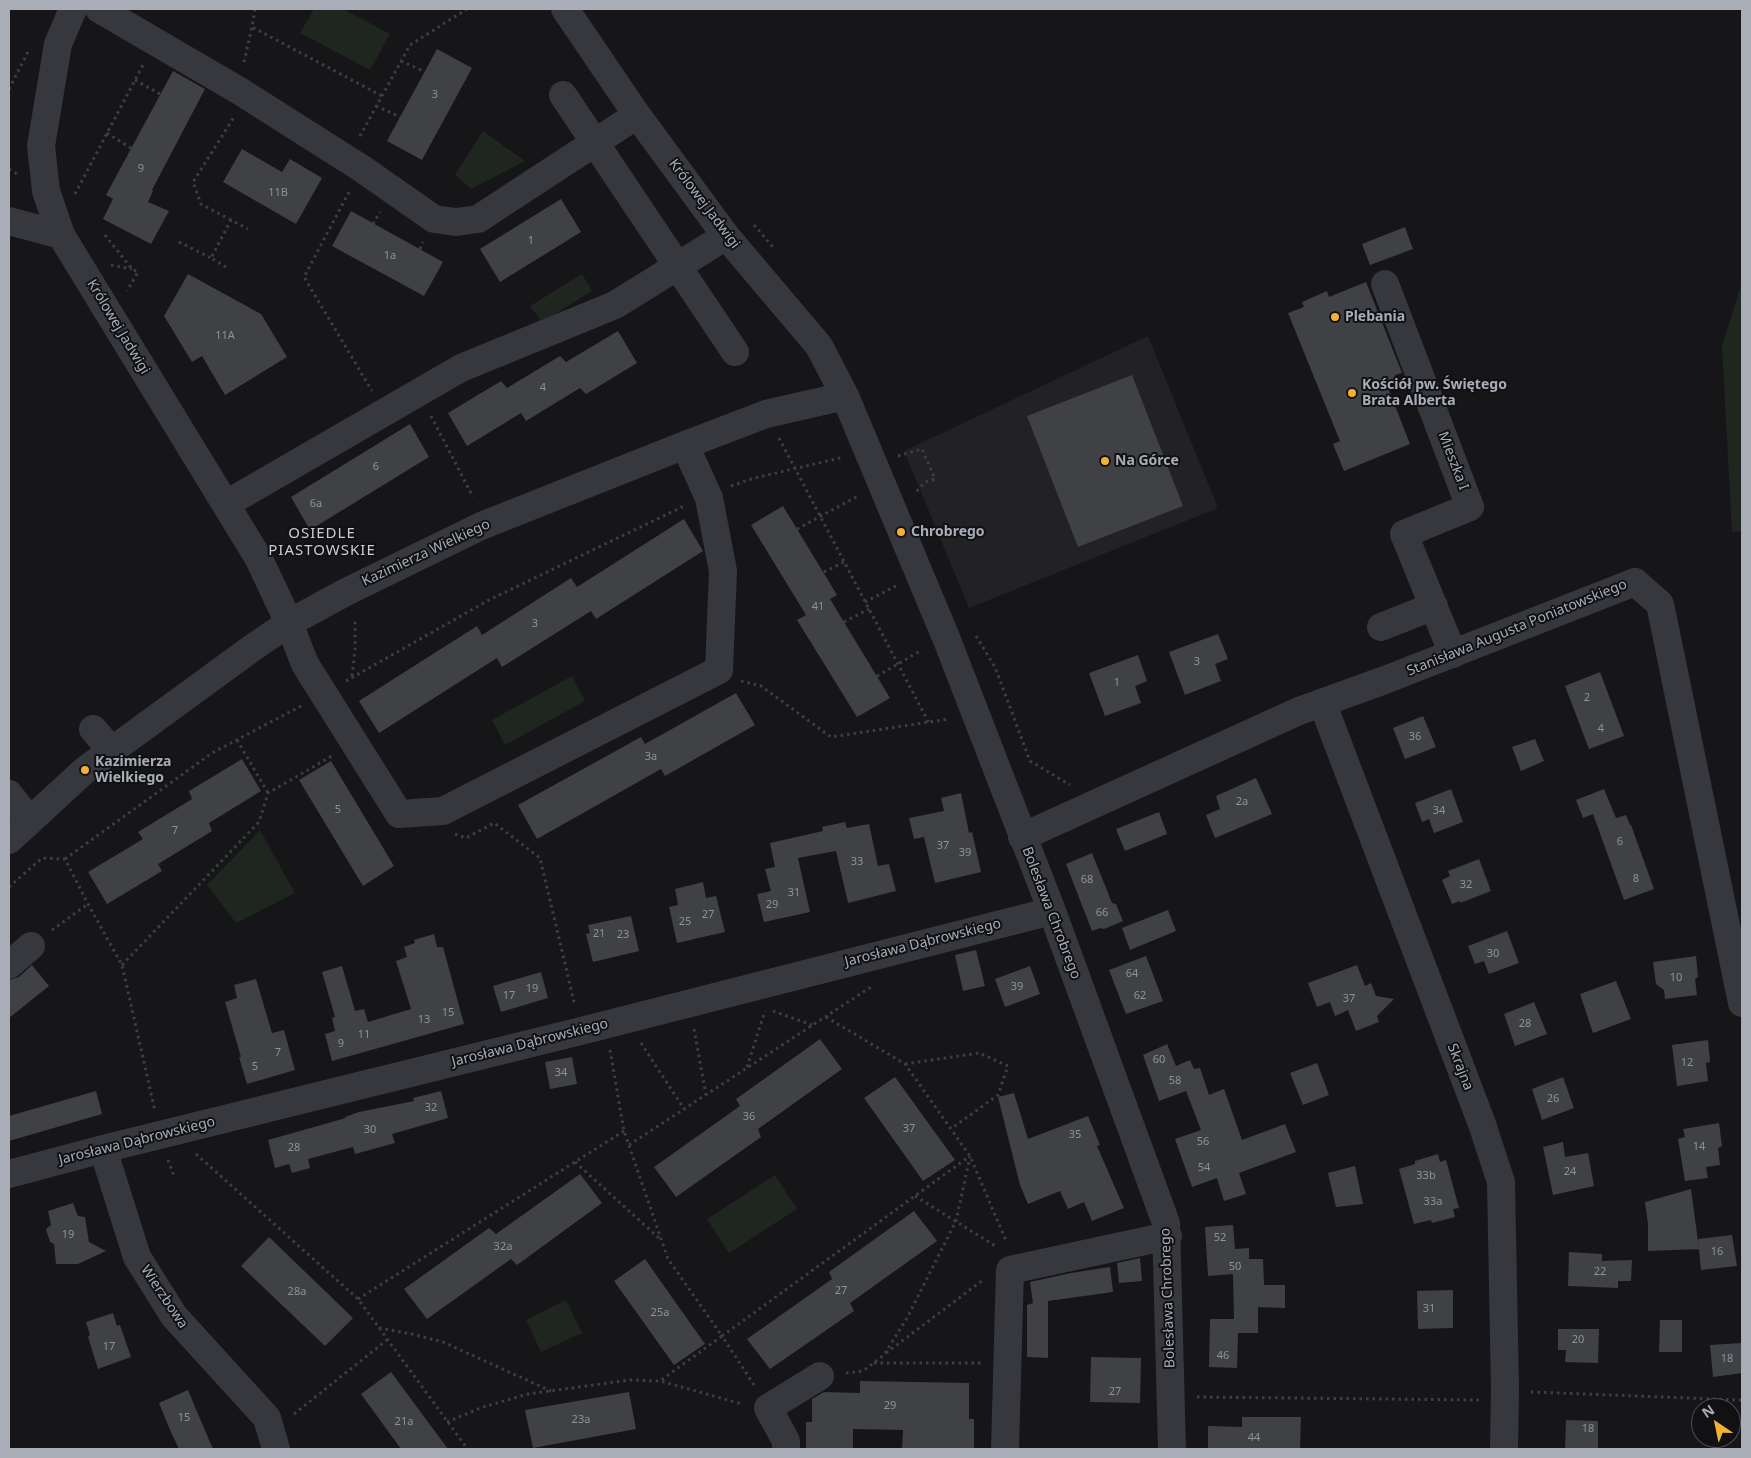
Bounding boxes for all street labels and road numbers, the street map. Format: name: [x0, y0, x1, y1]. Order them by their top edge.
street label: Królowej Jadwigi: [665, 156, 743, 252]
street label: Królowej Jadwigi: [83, 277, 153, 377]
street label: Mieszka I: [1434, 429, 1472, 493]
street label: Kazimierza Wielkiego: [359, 516, 493, 590]
street label: Stanisława Augusta Poniatowskiego: [1405, 576, 1629, 680]
street label: Bolesława Chrobrego: [1018, 844, 1084, 982]
street label: Jarosława Dąbrowskiego: [843, 915, 1003, 971]
street label: Jarosława Dąbrowskiego: [450, 1015, 610, 1071]
street label: Skrajna: [1443, 1041, 1477, 1093]
street label: Jarosława Dąbrowskiego: [57, 1113, 217, 1169]
street label: Bolesława Chrobrego: [1157, 1228, 1179, 1368]
street label: Wierzbowa: [137, 1262, 191, 1332]

